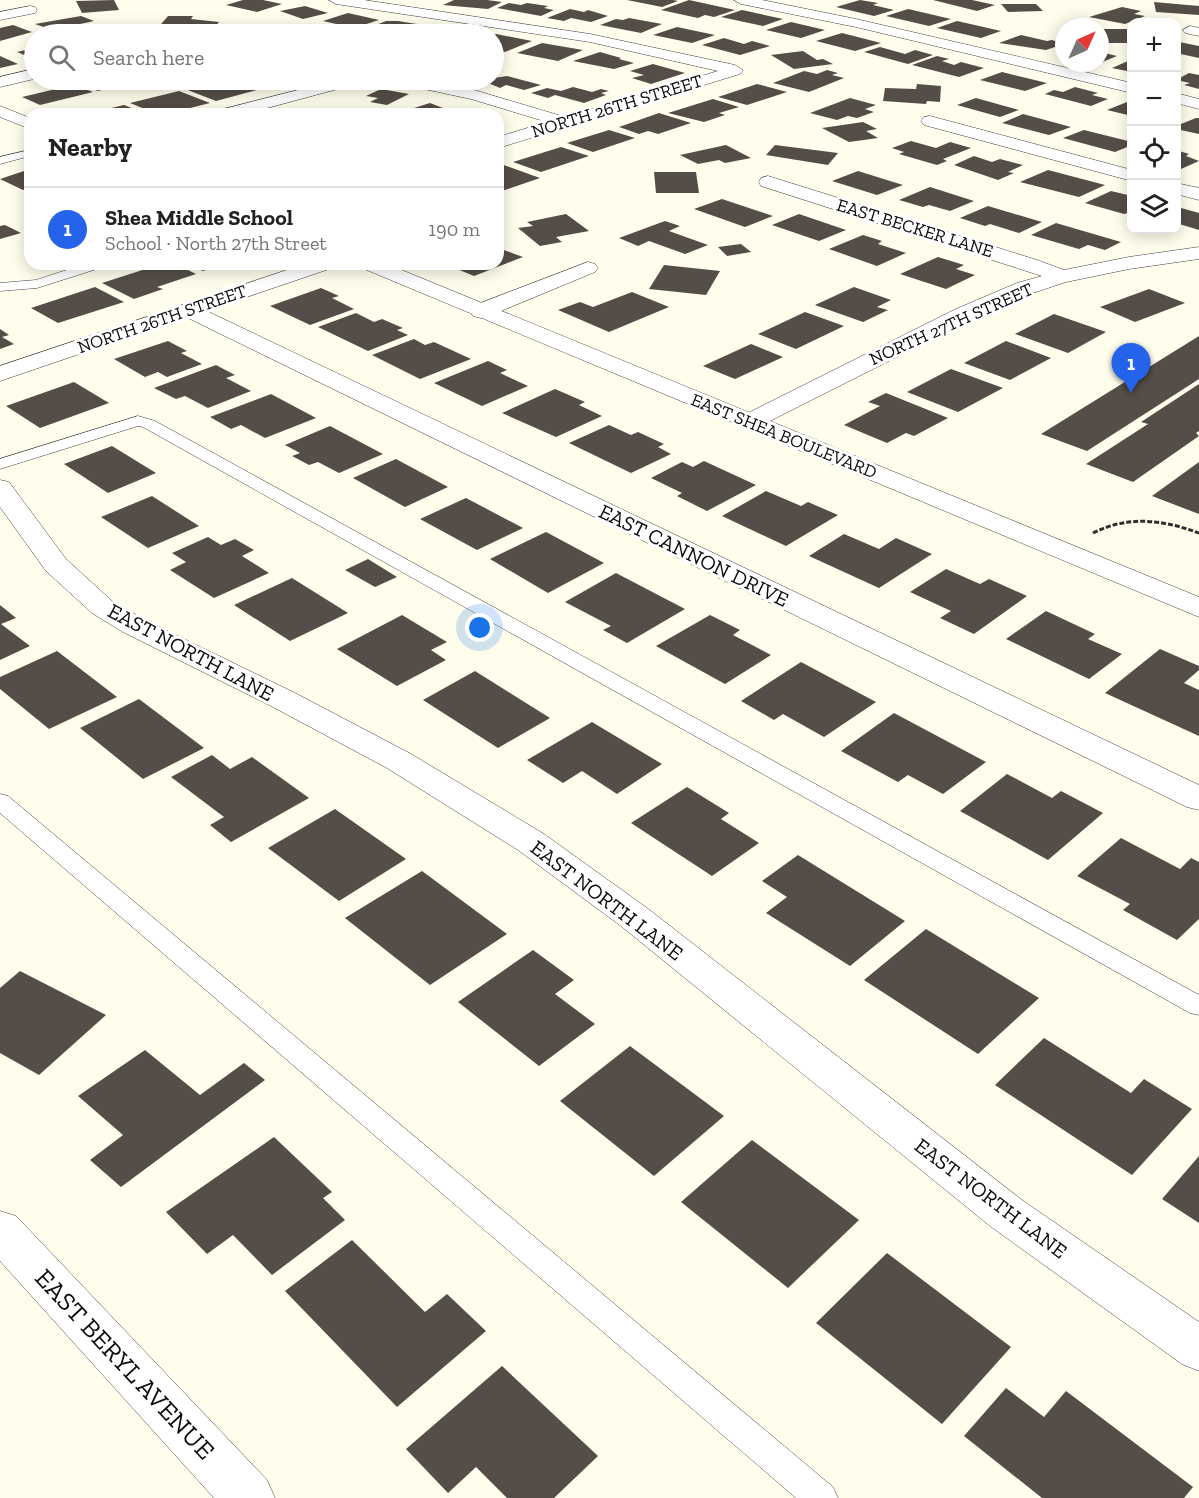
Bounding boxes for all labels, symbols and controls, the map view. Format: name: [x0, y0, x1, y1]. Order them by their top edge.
north arrow: [1055, 18, 1109, 72]
map controls: [1127, 18, 1181, 234]
button: +: [1127, 18, 1181, 72]
search box: [24, 24, 504, 90]
icon: search: [45, 41, 78, 74]
text: Search here: [93, 44, 204, 71]
street label: NORTH 26TH STREET: [529, 70, 705, 142]
button: −: [1127, 72, 1181, 126]
button: locate: [1127, 126, 1181, 180]
text: Nearby: [48, 131, 132, 163]
button: layers: [1127, 180, 1181, 234]
street label: EAST BECKER LANE: [834, 194, 996, 262]
text: Shea Middle School: [105, 204, 293, 231]
text: 1: [63, 217, 72, 241]
text: 190 m: [428, 217, 480, 241]
text: School · North 27th Street: [105, 231, 327, 255]
street label: NORTH 27TH STREET: [866, 278, 1036, 370]
street label: NORTH 26TH STREET: [74, 280, 250, 358]
pin: 1: [1112, 344, 1150, 393]
street label: EAST SHEA BOULEVARD: [688, 389, 880, 483]
street label: EAST CANNON DRIVE: [595, 498, 793, 612]
street label: EAST NORTH LANE: [104, 598, 278, 706]
your location: [465, 613, 494, 642]
street label: EAST NORTH LANE: [526, 835, 688, 965]
street label: EAST NORTH LANE: [910, 1133, 1072, 1263]
street label: EAST BERYL AVENUE: [28, 1262, 222, 1466]

